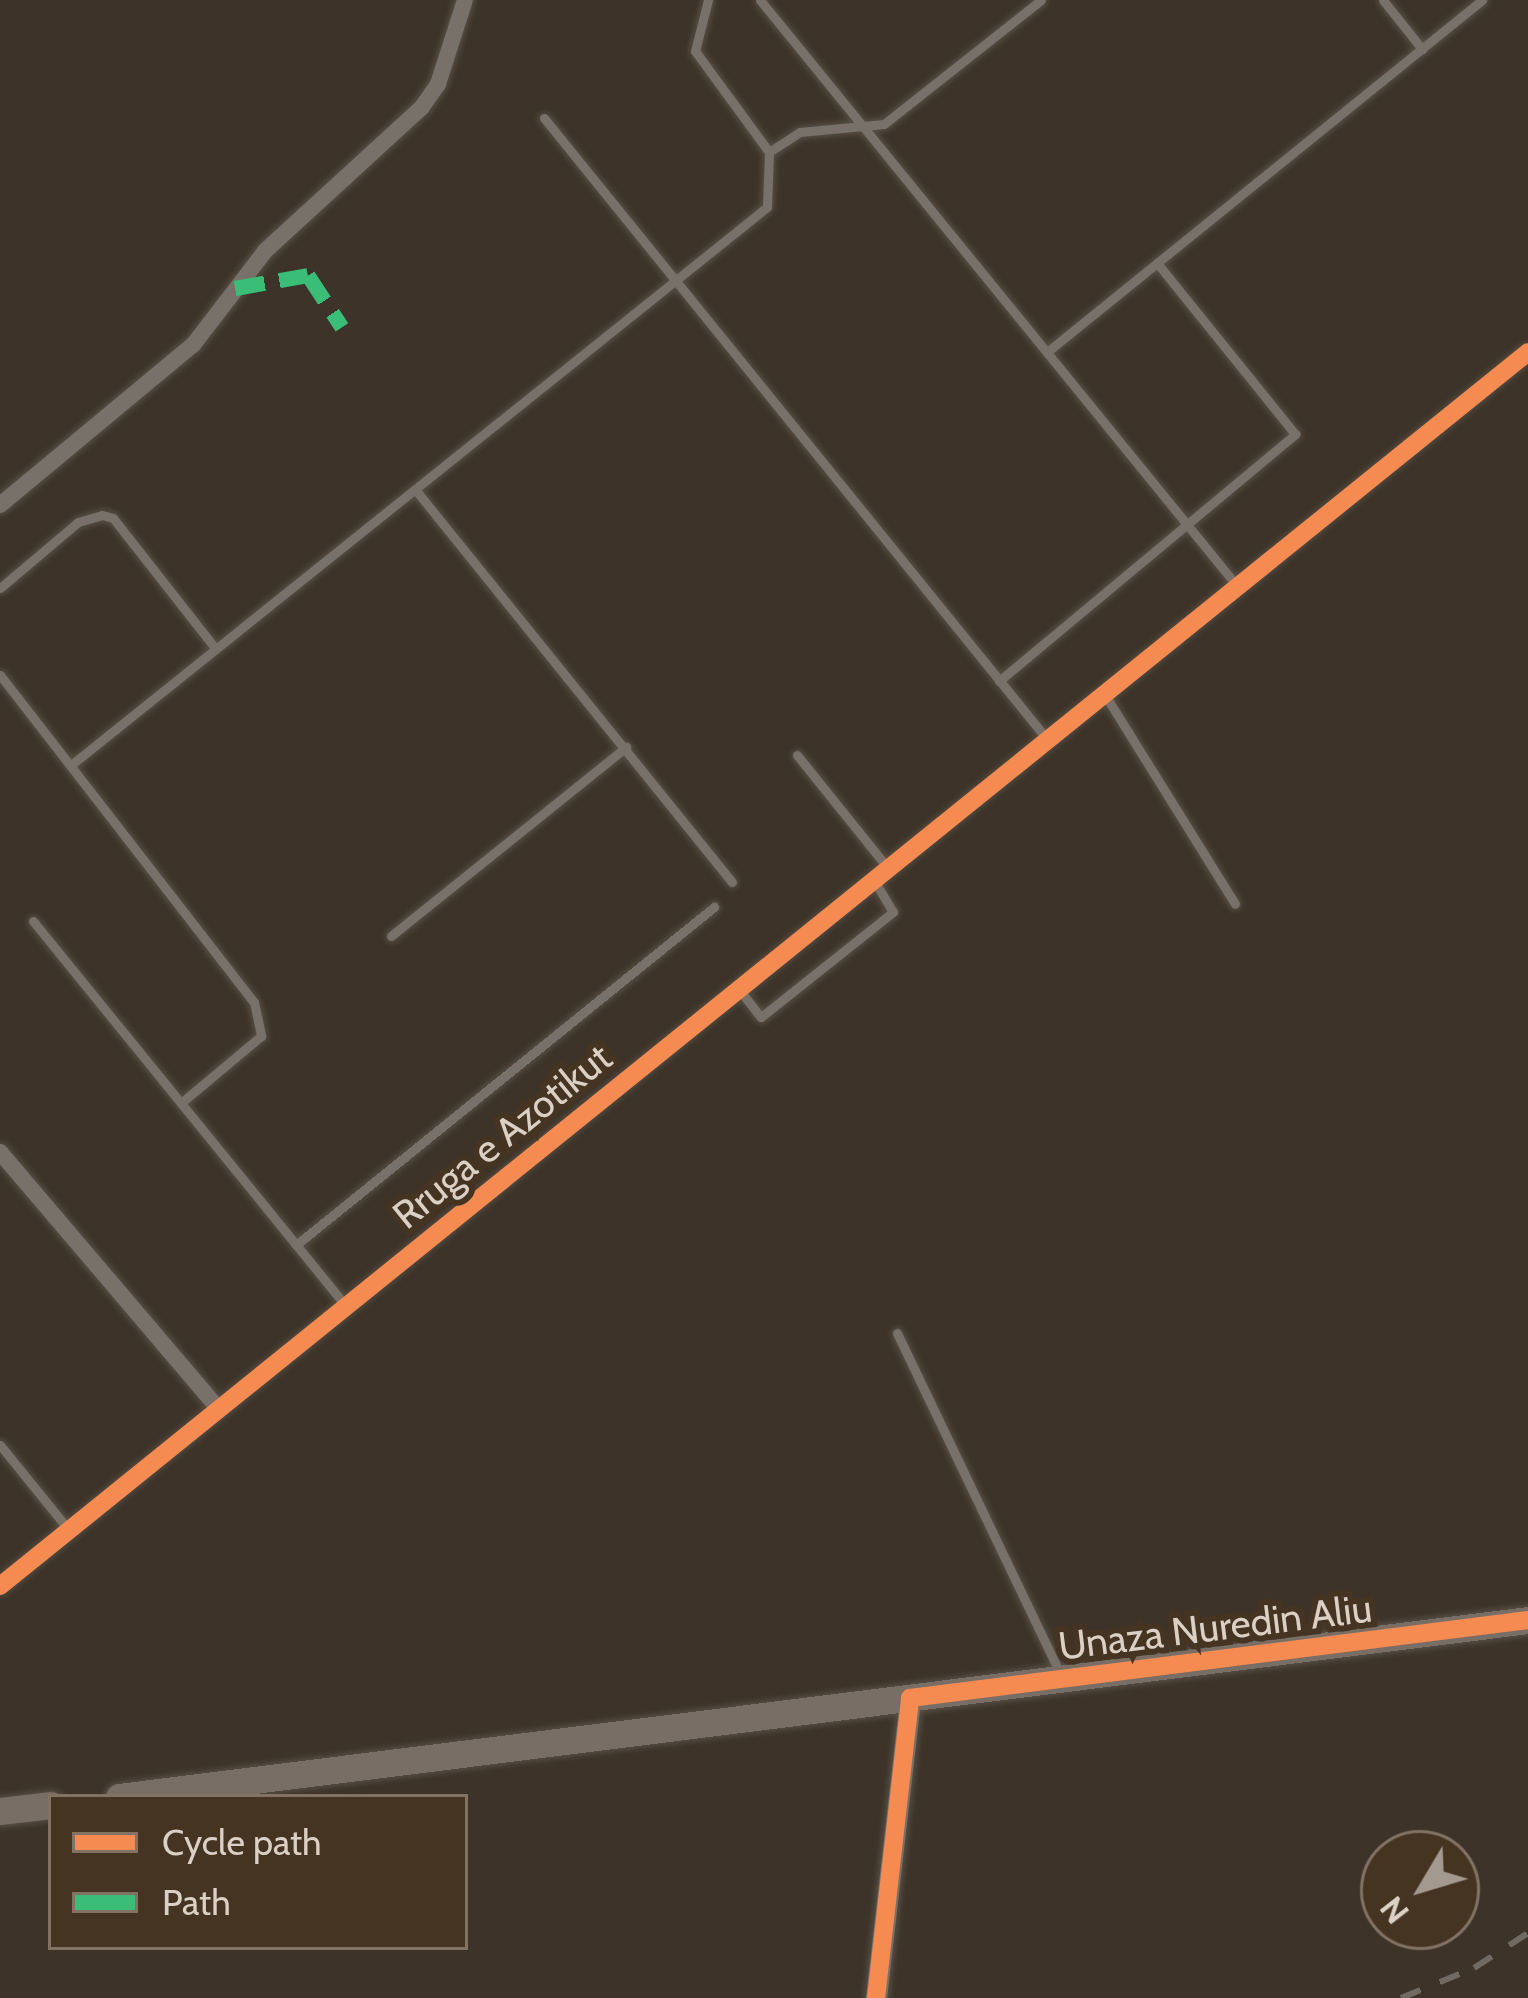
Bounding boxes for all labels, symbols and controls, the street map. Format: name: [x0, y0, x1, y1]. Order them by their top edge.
street label: Rruga e Azotikut: [383, 1034, 621, 1238]
street label: Unaza Nuredin Aliu: [1056, 1585, 1374, 1669]
legend: [48, 1794, 468, 1950]
text: Cycle path: [162, 1820, 322, 1864]
north arrow: [1360, 1830, 1480, 1950]
text: Path: [162, 1880, 231, 1924]
text: N: [1371, 1889, 1417, 1932]

